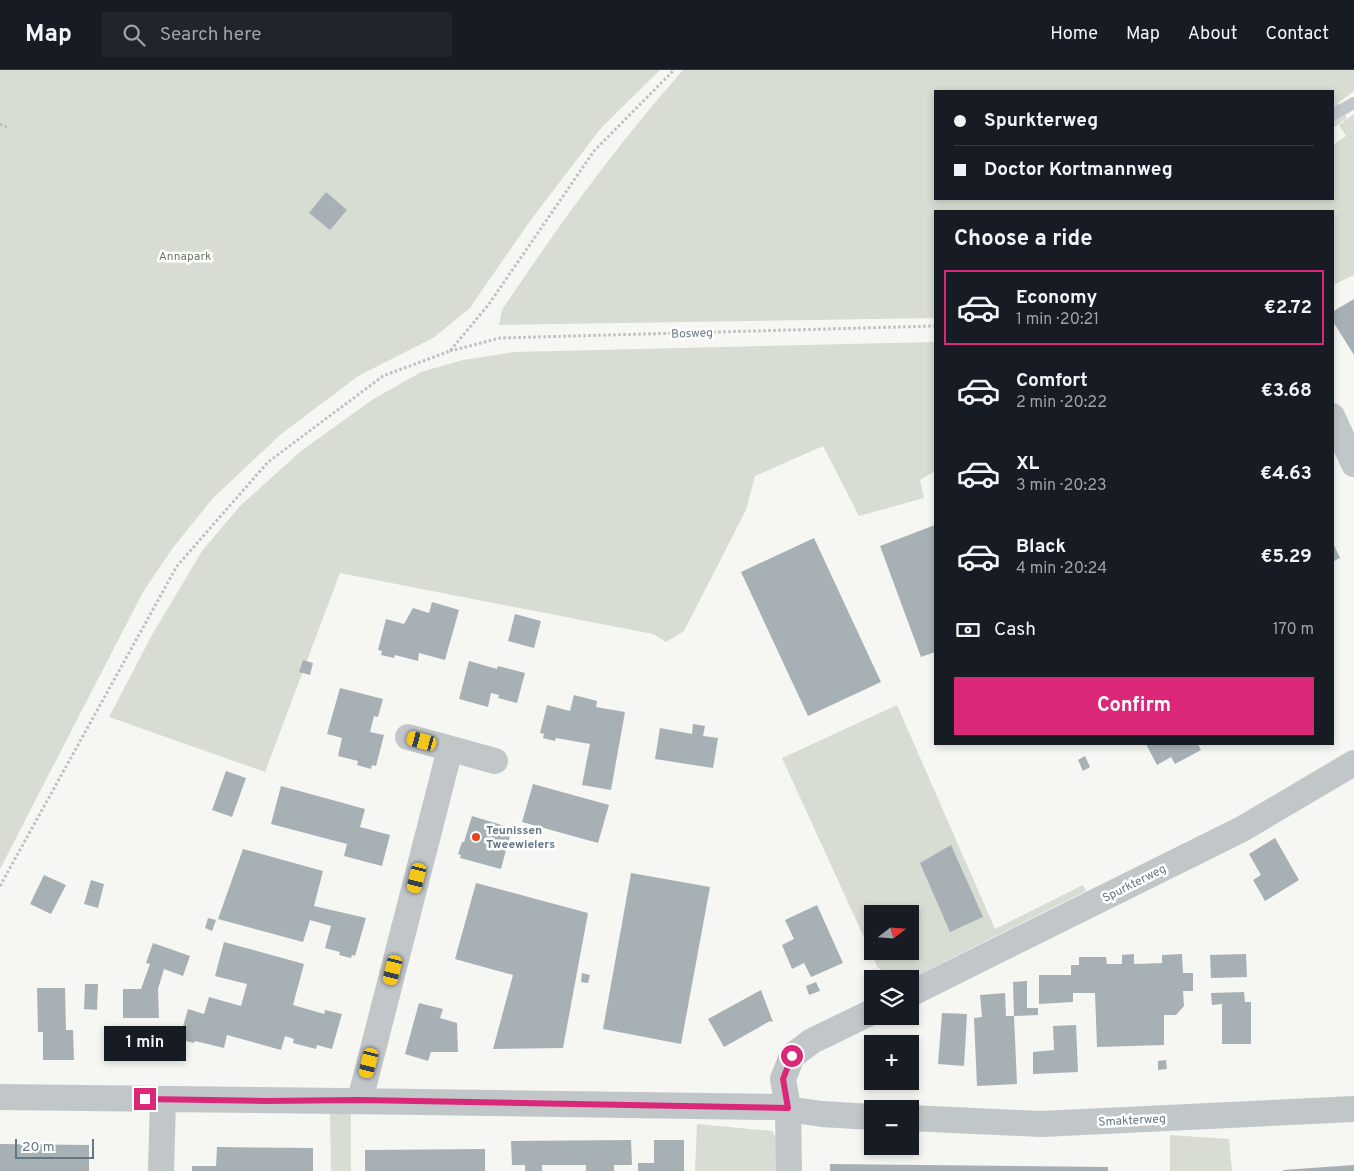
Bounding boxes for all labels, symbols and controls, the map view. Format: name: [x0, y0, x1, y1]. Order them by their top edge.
search box: [102, 12, 452, 57]
text: Map: [25, 20, 72, 50]
icon: search: [120, 21, 148, 49]
text: Search here: [160, 23, 261, 47]
text: Home: [1050, 23, 1098, 46]
text: Map: [1126, 23, 1160, 46]
text: About: [1188, 23, 1237, 46]
text: Contact: [1265, 23, 1329, 46]
text: Spurkterweg: [984, 109, 1098, 133]
text: Doctor Kortmannweg: [984, 158, 1173, 182]
text: Choose a ride: [954, 226, 1092, 253]
park label: Annapark: [159, 249, 211, 265]
icon: car: [956, 285, 1001, 330]
text: Economy: [1016, 286, 1097, 310]
text: €2.72: [1264, 296, 1312, 320]
text: 1 min · 20:21: [1016, 310, 1099, 330]
street label: Bosweg: [671, 325, 713, 343]
icon: car: [956, 368, 1001, 413]
text: Comfort: [1016, 369, 1088, 393]
text: €3.68: [1261, 379, 1312, 403]
text: 2 min · 20:22: [1016, 393, 1107, 413]
icon: car: [956, 451, 1001, 496]
text: XL: [1016, 452, 1039, 476]
text: €4.63: [1260, 462, 1312, 486]
text: 3 min · 20:23: [1016, 476, 1107, 496]
icon: car: [956, 534, 1001, 579]
text: Black: [1016, 535, 1066, 559]
text: €5.29: [1260, 545, 1312, 569]
text: 4 min · 20:24: [1016, 559, 1107, 579]
icon: cash: [954, 616, 982, 644]
text: Cash: [994, 618, 1036, 642]
text: 170 m: [1273, 620, 1314, 640]
button: Confirm: [954, 677, 1314, 735]
car: [405, 730, 438, 752]
place label: Teunissen Tweewielers: [486, 823, 555, 853]
marker: Teunissen Tweewielers: [470, 831, 482, 843]
street label: Spurkterweg: [1100, 861, 1169, 907]
car: [406, 862, 427, 894]
north arrow: [864, 905, 919, 960]
map controls: [864, 905, 919, 1155]
car: [382, 954, 403, 986]
button: layers: [864, 970, 919, 1025]
callout: 1 min: [104, 1026, 186, 1062]
text: 1 min: [126, 1033, 164, 1053]
button: +: [864, 1035, 919, 1090]
route start: [781, 1045, 803, 1067]
car: [358, 1047, 379, 1079]
route end: [134, 1088, 156, 1110]
button: −: [864, 1100, 919, 1155]
street label: Smakterweg: [1098, 1111, 1166, 1131]
scale bar: [15, 1136, 94, 1159]
text: 20 m: [22, 1139, 55, 1156]

